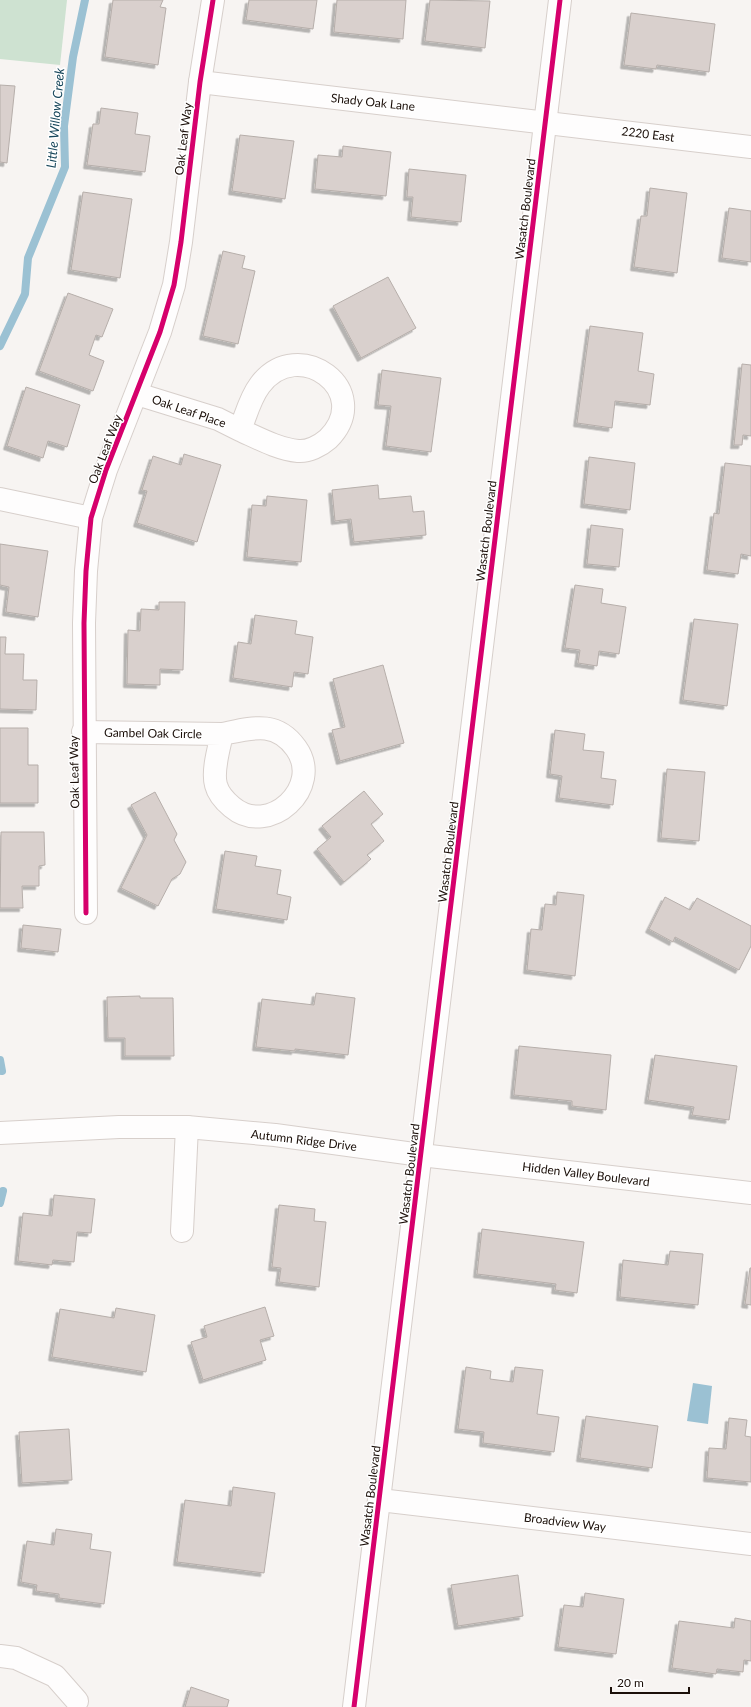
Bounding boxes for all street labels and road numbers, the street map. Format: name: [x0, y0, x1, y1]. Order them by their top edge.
street label: Shady Oak Lane: [330, 90, 416, 114]
street label: Oak Leaf Way: [171, 101, 195, 176]
street label: 2220 East: [621, 123, 676, 145]
street label: Wasatch Boulevard: [511, 158, 539, 260]
street label: Oak Leaf Place: [150, 391, 228, 431]
street label: Oak Leaf Way: [85, 411, 125, 486]
street label: Wasatch Boulevard: [472, 480, 500, 582]
street label: Gambel Oak Circle: [104, 725, 202, 741]
street label: Oak Leaf Way: [66, 734, 82, 809]
street label: Wasatch Boulevard: [434, 801, 462, 903]
street label: Wasatch Boulevard: [395, 1123, 423, 1225]
street label: Autumn Ridge Drive: [250, 1126, 358, 1154]
street label: Hidden Valley Boulevard: [521, 1159, 651, 1189]
street label: Wasatch Boulevard: [356, 1445, 384, 1547]
street label: Broadview Way: [523, 1510, 608, 1535]

